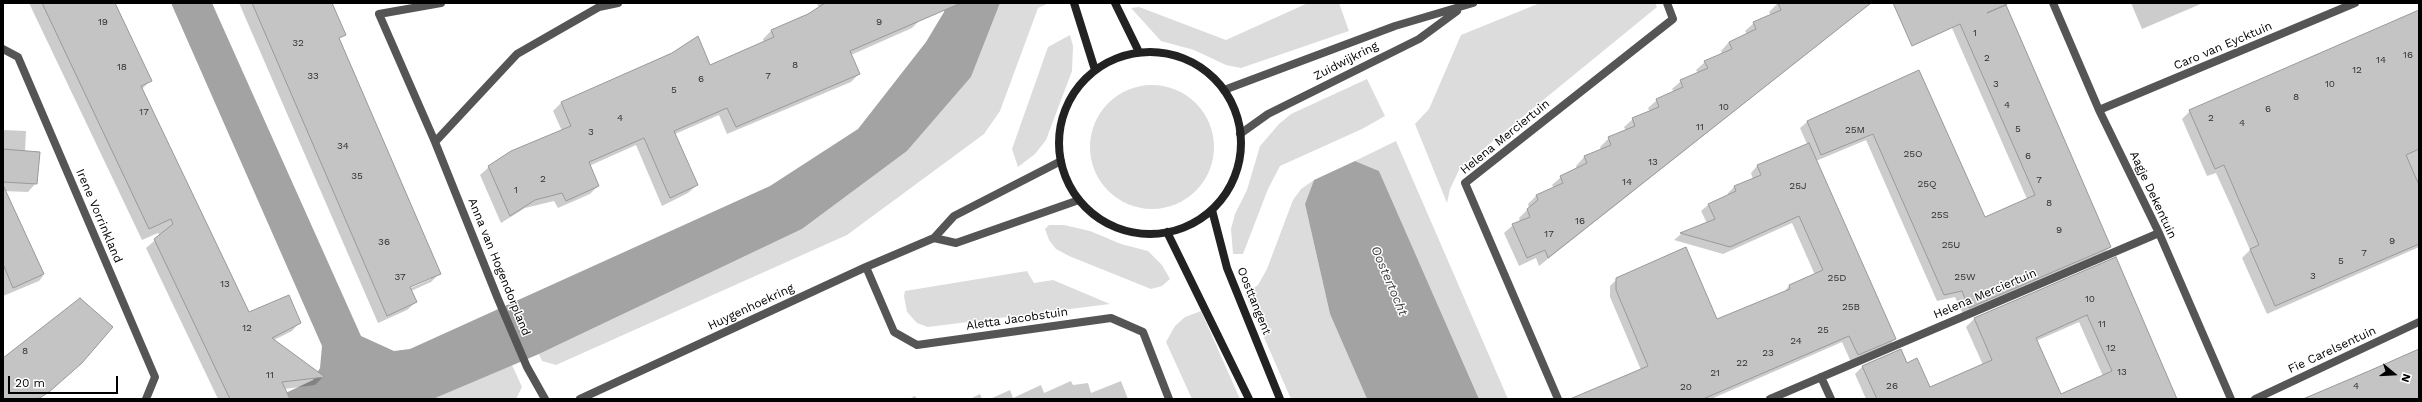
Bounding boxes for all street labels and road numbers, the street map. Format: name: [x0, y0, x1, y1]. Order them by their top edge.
street label: Caro van Eycktuin: [2172, 19, 2274, 73]
street label: Zuidwijkring: [1311, 39, 1381, 83]
street label: Helena Merciertuin: [1457, 97, 1553, 177]
street label: Aagje Dekentuin: [2126, 149, 2180, 241]
street label: Irene Vorrinkland: [73, 167, 125, 265]
street label: Anna van Hogendorpland: [465, 196, 533, 338]
street label: Oosttangent: [1234, 265, 1274, 337]
street label: Helena Merciertuin: [1931, 266, 2039, 322]
street label: Huygenhoekring: [706, 281, 796, 333]
street label: Aletta Jacobstuin: [965, 305, 1069, 333]
street label: Fie Carelsentuin: [2286, 323, 2378, 377]

